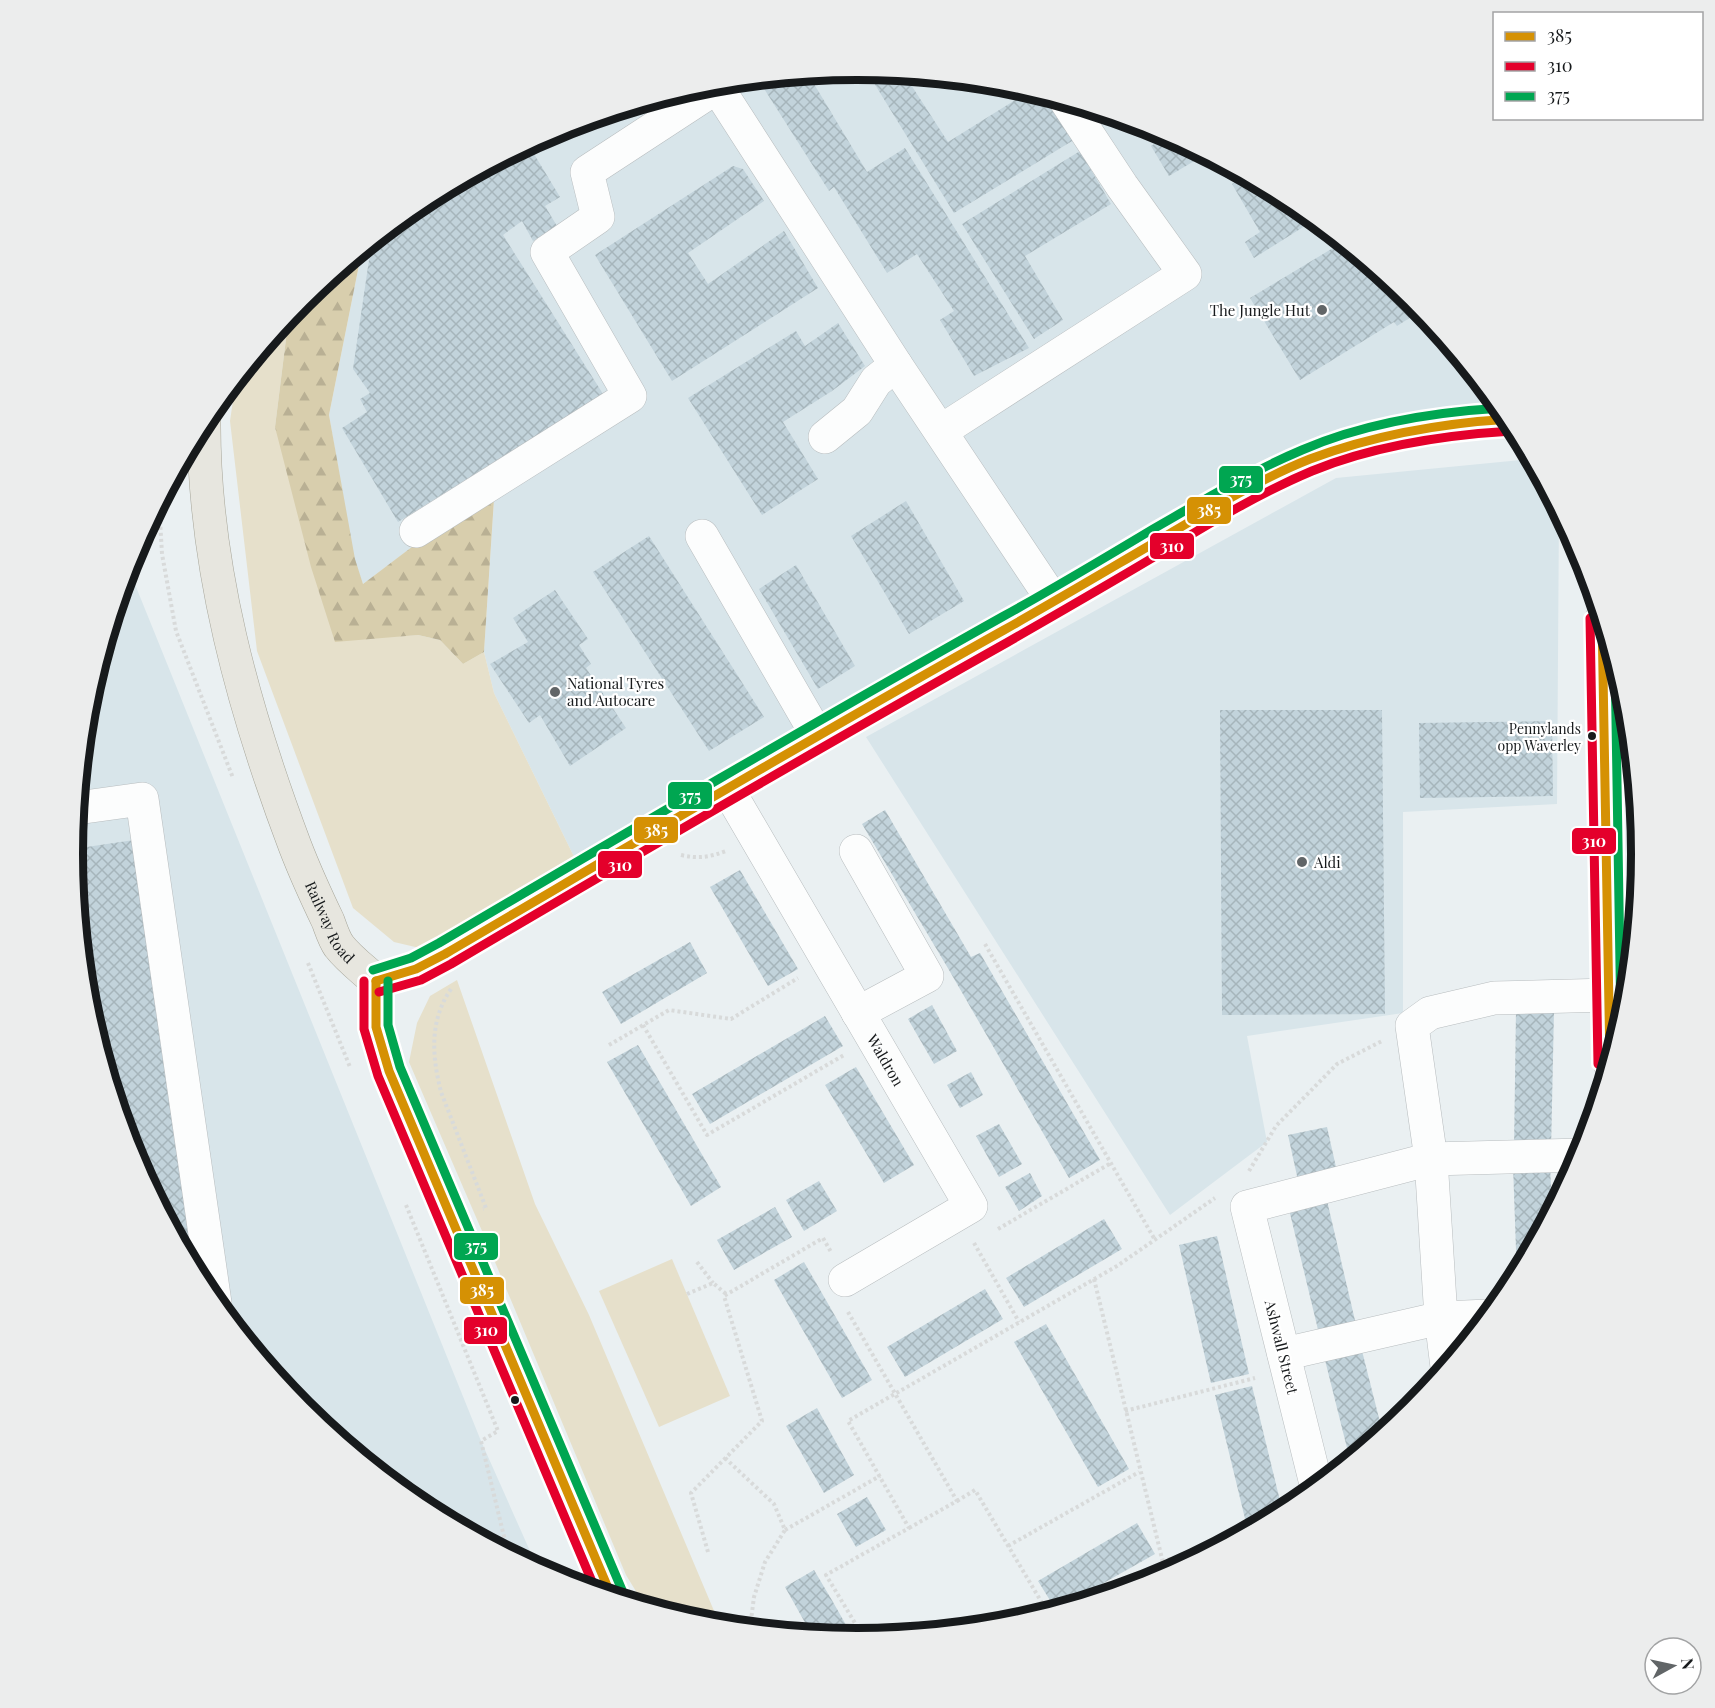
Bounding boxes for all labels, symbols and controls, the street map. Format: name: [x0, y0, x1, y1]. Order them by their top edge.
legend: [1493, 12, 1703, 120]
text: 385: [1547, 23, 1572, 47]
text: 310: [1547, 53, 1573, 77]
text: 375: [1547, 83, 1570, 107]
place label: The Jungle Hut: [1210, 300, 1311, 320]
marker: The Jungle Hut: [1315, 303, 1329, 317]
line badge: 375: [1218, 465, 1264, 494]
text: 375: [1230, 468, 1252, 489]
line badge: 385: [1186, 496, 1232, 525]
text: 385: [1197, 499, 1221, 520]
line badge: 310: [1149, 532, 1195, 560]
text: 310: [1160, 535, 1184, 556]
place label: National Tyres and Autocare: [567, 673, 664, 710]
marker: National Tyres and Autocare: [548, 685, 562, 699]
place label: Pennylands opp Waverley: [1498, 719, 1581, 755]
marker: Pennylands opp Waverley: [1586, 730, 1598, 742]
line badge: 375: [667, 781, 713, 810]
text: 375: [679, 785, 701, 806]
line badge: 385: [633, 816, 679, 844]
text: 385: [644, 819, 668, 840]
line badge: 310: [1571, 827, 1617, 855]
text: 310: [1582, 830, 1606, 851]
line badge: 310: [597, 850, 643, 879]
place label: Aldi: [1313, 852, 1341, 872]
text: 310: [608, 854, 632, 875]
marker: Aldi: [1295, 855, 1309, 869]
street label: Railway Road: [301, 878, 359, 968]
street label: Waldron: [862, 1030, 909, 1090]
line badge: 375: [453, 1232, 499, 1261]
text: 375: [465, 1235, 487, 1256]
line badge: 385: [459, 1276, 505, 1305]
text: 385: [470, 1279, 494, 1300]
street label: Ashwall Street: [1260, 1297, 1304, 1397]
line badge: 310: [463, 1316, 508, 1345]
text: 310: [474, 1319, 498, 1340]
unlabelled marker: [509, 1394, 521, 1406]
north arrow: [1643, 1636, 1703, 1696]
text: N: [1677, 1657, 1700, 1671]

